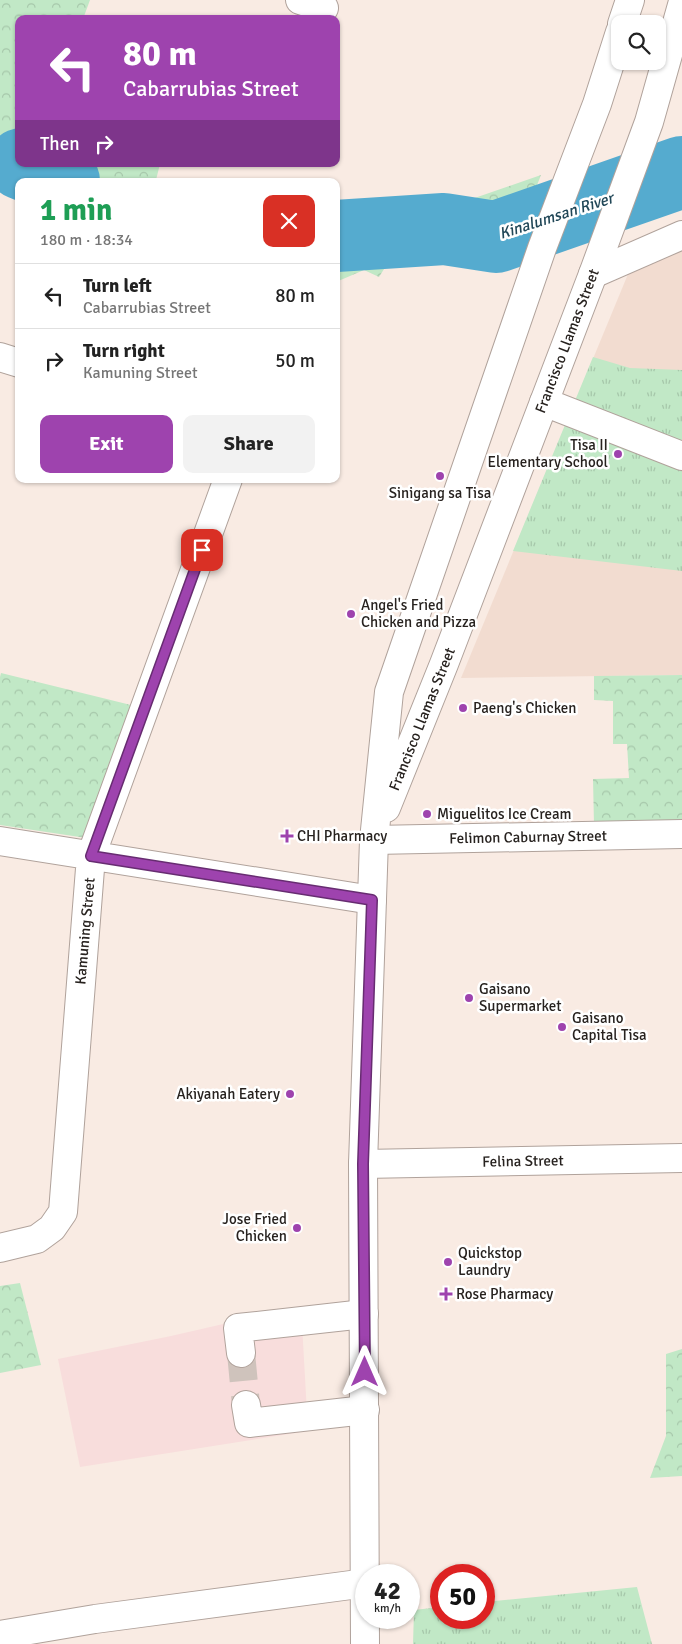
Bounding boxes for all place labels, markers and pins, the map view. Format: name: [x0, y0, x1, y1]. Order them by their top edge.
place label: Tisa II Elementary School: [487, 436, 608, 471]
marker: Tisa II Elementary School: [612, 448, 624, 460]
marker: Sinigang sa Tisa: [434, 470, 446, 482]
place label: Sinigang sa Tisa: [389, 484, 491, 502]
pin: [181, 529, 223, 571]
place label: Angel's Fried Chicken and Pizza: [361, 596, 476, 631]
marker: Angel's Fried Chicken and Pizza: [345, 608, 357, 620]
place label: Paeng's Chicken: [473, 699, 577, 717]
marker: Paeng's Chicken: [457, 702, 469, 714]
place label: Miguelitos Ice Cream: [437, 805, 571, 823]
marker: Miguelitos Ice Cream: [421, 808, 433, 820]
place label: CHI Pharmacy: [297, 827, 387, 845]
marker: CHI Pharmacy: [281, 830, 293, 842]
place label: Gaisano Supermarket: [479, 980, 562, 1015]
marker: Gaisano Supermarket: [463, 992, 475, 1004]
place label: Gaisano Capital Tisa: [572, 1009, 647, 1044]
marker: Gaisano Capital Tisa: [556, 1021, 568, 1033]
place label: Akiyanah Eatery: [176, 1085, 280, 1103]
marker: Akiyanah Eatery: [284, 1088, 296, 1100]
place label: Jose Fried Chicken: [222, 1210, 287, 1245]
marker: Jose Fried Chicken: [291, 1222, 303, 1234]
place label: Quickstop Laundry: [458, 1244, 522, 1279]
marker: Quickstop Laundry: [442, 1256, 454, 1268]
place label: Rose Pharmacy: [456, 1285, 553, 1303]
marker: Rose Pharmacy: [440, 1288, 452, 1300]

